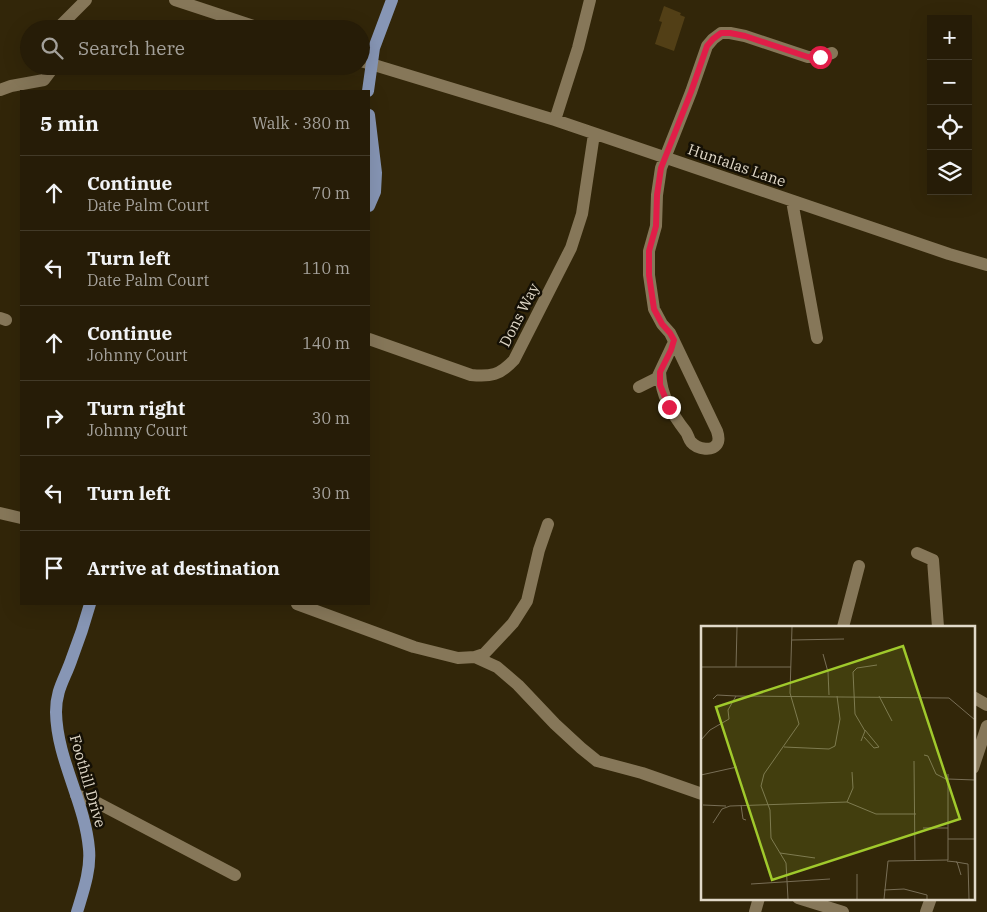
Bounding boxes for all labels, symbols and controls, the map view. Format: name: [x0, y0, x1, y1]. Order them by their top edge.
map controls: [927, 15, 972, 195]
button: +: [927, 15, 972, 60]
search box: [20, 20, 370, 75]
icon: search: [38, 34, 66, 62]
text: Search here: [78, 36, 185, 60]
route start: [809, 46, 832, 69]
button: −: [927, 60, 972, 105]
button: locate: [927, 105, 972, 150]
text: 5 min: [40, 109, 99, 137]
text: Walk · 380 m: [252, 113, 350, 133]
street label: Huntalas Lane: [686, 139, 788, 191]
button: layers: [927, 150, 972, 195]
text: Continue: [87, 171, 172, 195]
icon: ahead: [40, 179, 68, 207]
text: 70 m: [312, 183, 350, 203]
text: Date Palm Court: [87, 195, 209, 215]
text: Turn left: [87, 246, 170, 270]
icon: left: [40, 254, 68, 282]
text: 110 m: [302, 258, 350, 278]
text: Date Palm Court: [87, 270, 209, 290]
street label: Dons Way: [495, 280, 543, 350]
text: Continue: [87, 321, 172, 345]
icon: ahead: [40, 329, 68, 357]
text: 140 m: [302, 333, 350, 353]
text: Johnny Court: [87, 345, 188, 365]
text: Turn right: [87, 396, 185, 420]
route end: [658, 396, 681, 419]
icon: right: [40, 404, 68, 432]
text: 30 m: [312, 408, 350, 428]
text: Johnny Court: [87, 420, 188, 440]
icon: left: [40, 479, 68, 507]
text: Turn left: [87, 481, 170, 505]
text: 30 m: [312, 483, 350, 503]
icon: arrive: [40, 554, 68, 582]
text: Arrive at destination: [87, 556, 280, 580]
inset map: [701, 626, 974, 900]
street label: Foothill Drive: [66, 732, 110, 830]

